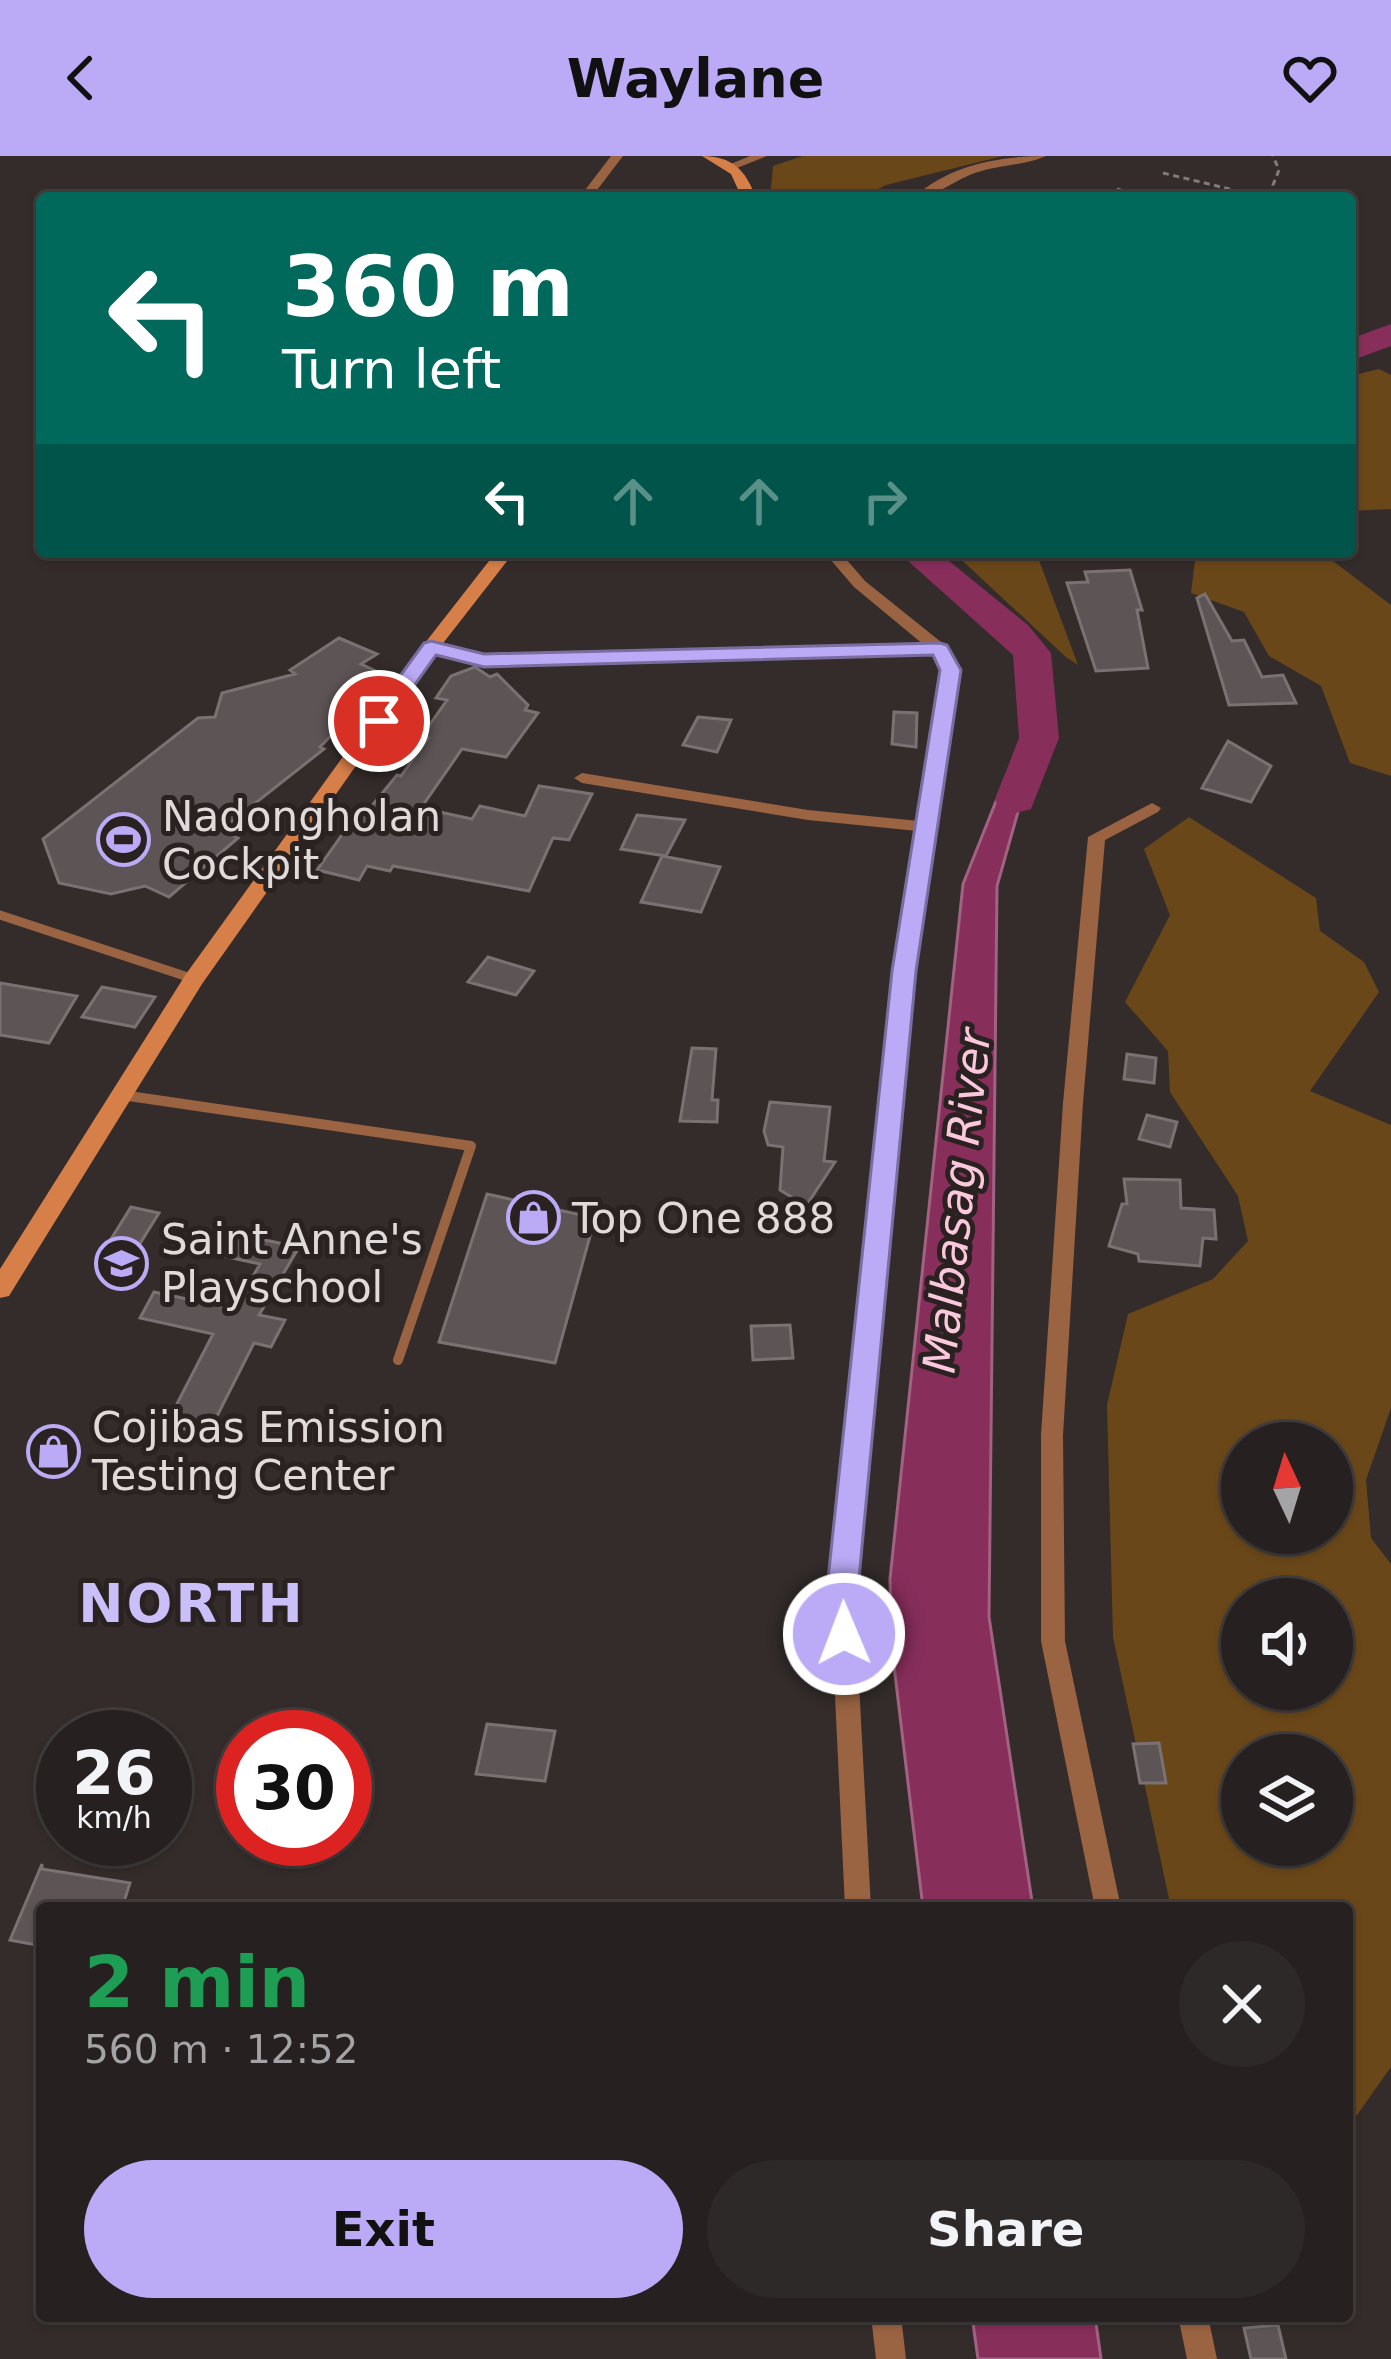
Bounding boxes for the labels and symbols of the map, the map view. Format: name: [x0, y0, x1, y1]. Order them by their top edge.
pin: [328, 670, 430, 772]
place label: Nadongholan Cockpit: [162, 792, 441, 889]
sports icon: Nadongholan Cockpit: [95, 812, 151, 868]
water label: Malbasag River: [913, 1024, 1002, 1376]
shop icon: Top One 888: [505, 1190, 561, 1246]
place label: Top One 888: [571, 1194, 835, 1243]
place label: Saint Anne's Playschool: [161, 1215, 423, 1312]
school or university icon: Saint Anne's Playschool: [94, 1235, 150, 1291]
place label: Cojibas Emission Testing Center: [91, 1403, 445, 1500]
north arrow: [1221, 1422, 1353, 1554]
shop icon: Cojibas Emission Testing Center: [25, 1423, 81, 1479]
position arrow: [781, 1571, 907, 1697]
district label: NORTH: [78, 1572, 306, 1635]
speed limit sign: 30: [216, 1710, 372, 1866]

